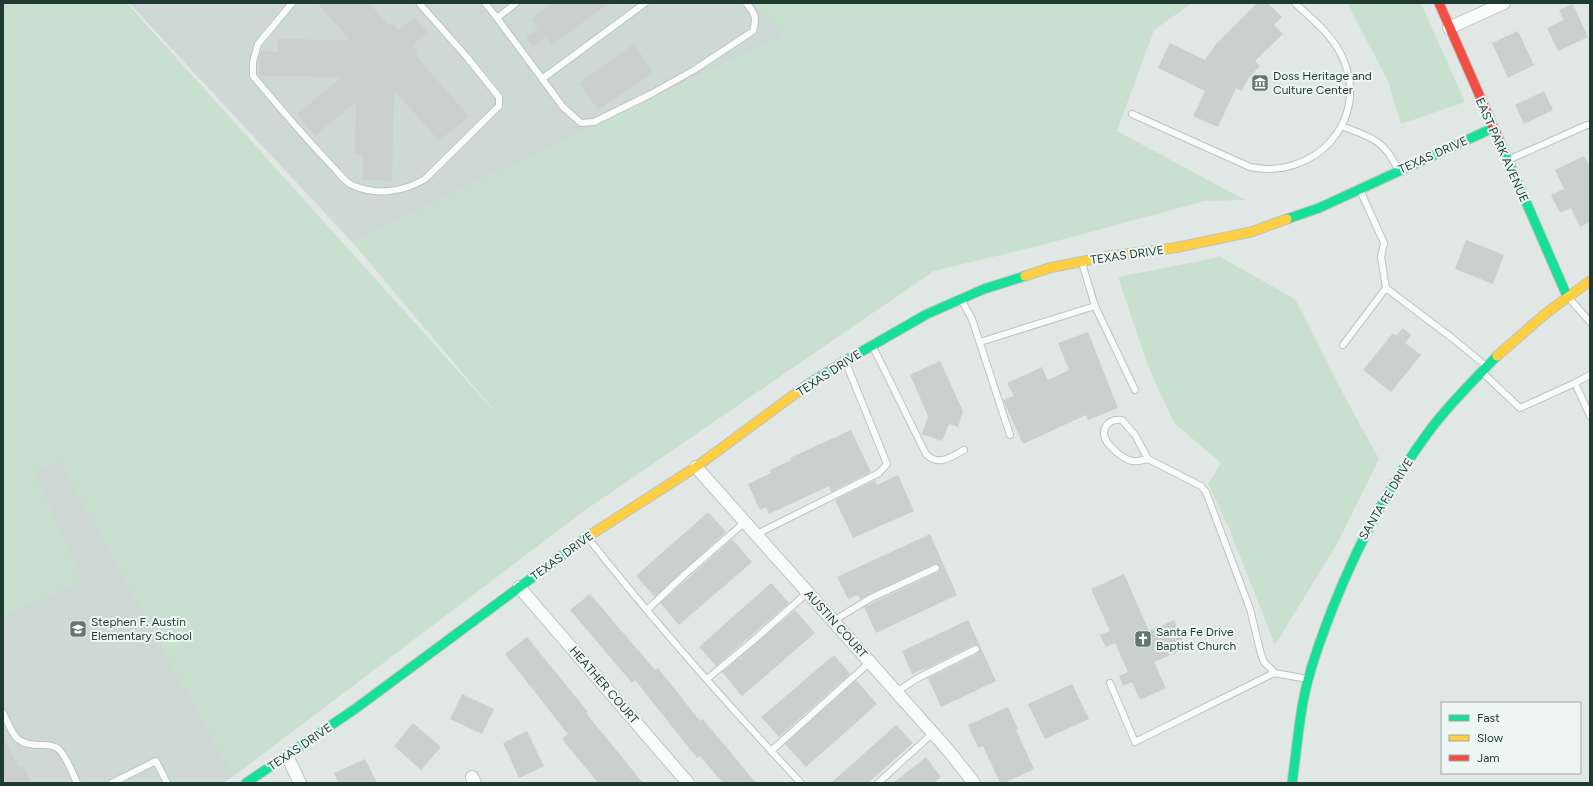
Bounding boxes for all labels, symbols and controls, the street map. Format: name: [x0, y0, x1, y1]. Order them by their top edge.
place label: Doss Heritage and Culture Center: [1273, 69, 1372, 97]
museum icon: Doss Heritage and Culture Center: [1250, 73, 1270, 93]
street label: EAST PARK AVENUE: [1473, 96, 1531, 204]
street label: TEXAS DRIVE: [1396, 134, 1470, 176]
street label: TEXAS DRIVE: [1089, 243, 1165, 267]
street label: TEXAS DRIVE: [794, 347, 864, 399]
street label: SANTA FE DRIVE: [1356, 456, 1416, 542]
street label: TEXAS DRIVE: [528, 529, 596, 583]
street label: AUSTIN COURT: [802, 587, 870, 661]
place label: Stephen F. Austin Elementary School: [91, 615, 192, 643]
school or university icon: Stephen F. Austin Elementary School: [68, 619, 88, 639]
place label: Santa Fe Drive Baptist Church: [1156, 625, 1237, 653]
church icon: Santa Fe Drive Baptist Church: [1133, 629, 1153, 649]
street label: HEATHER COURT: [567, 643, 642, 727]
legend: [1441, 702, 1581, 774]
text: Fast: [1477, 711, 1500, 725]
street label: TEXAS DRIVE: [265, 721, 335, 773]
text: Slow: [1477, 731, 1504, 745]
text: Jam: [1477, 751, 1500, 765]

